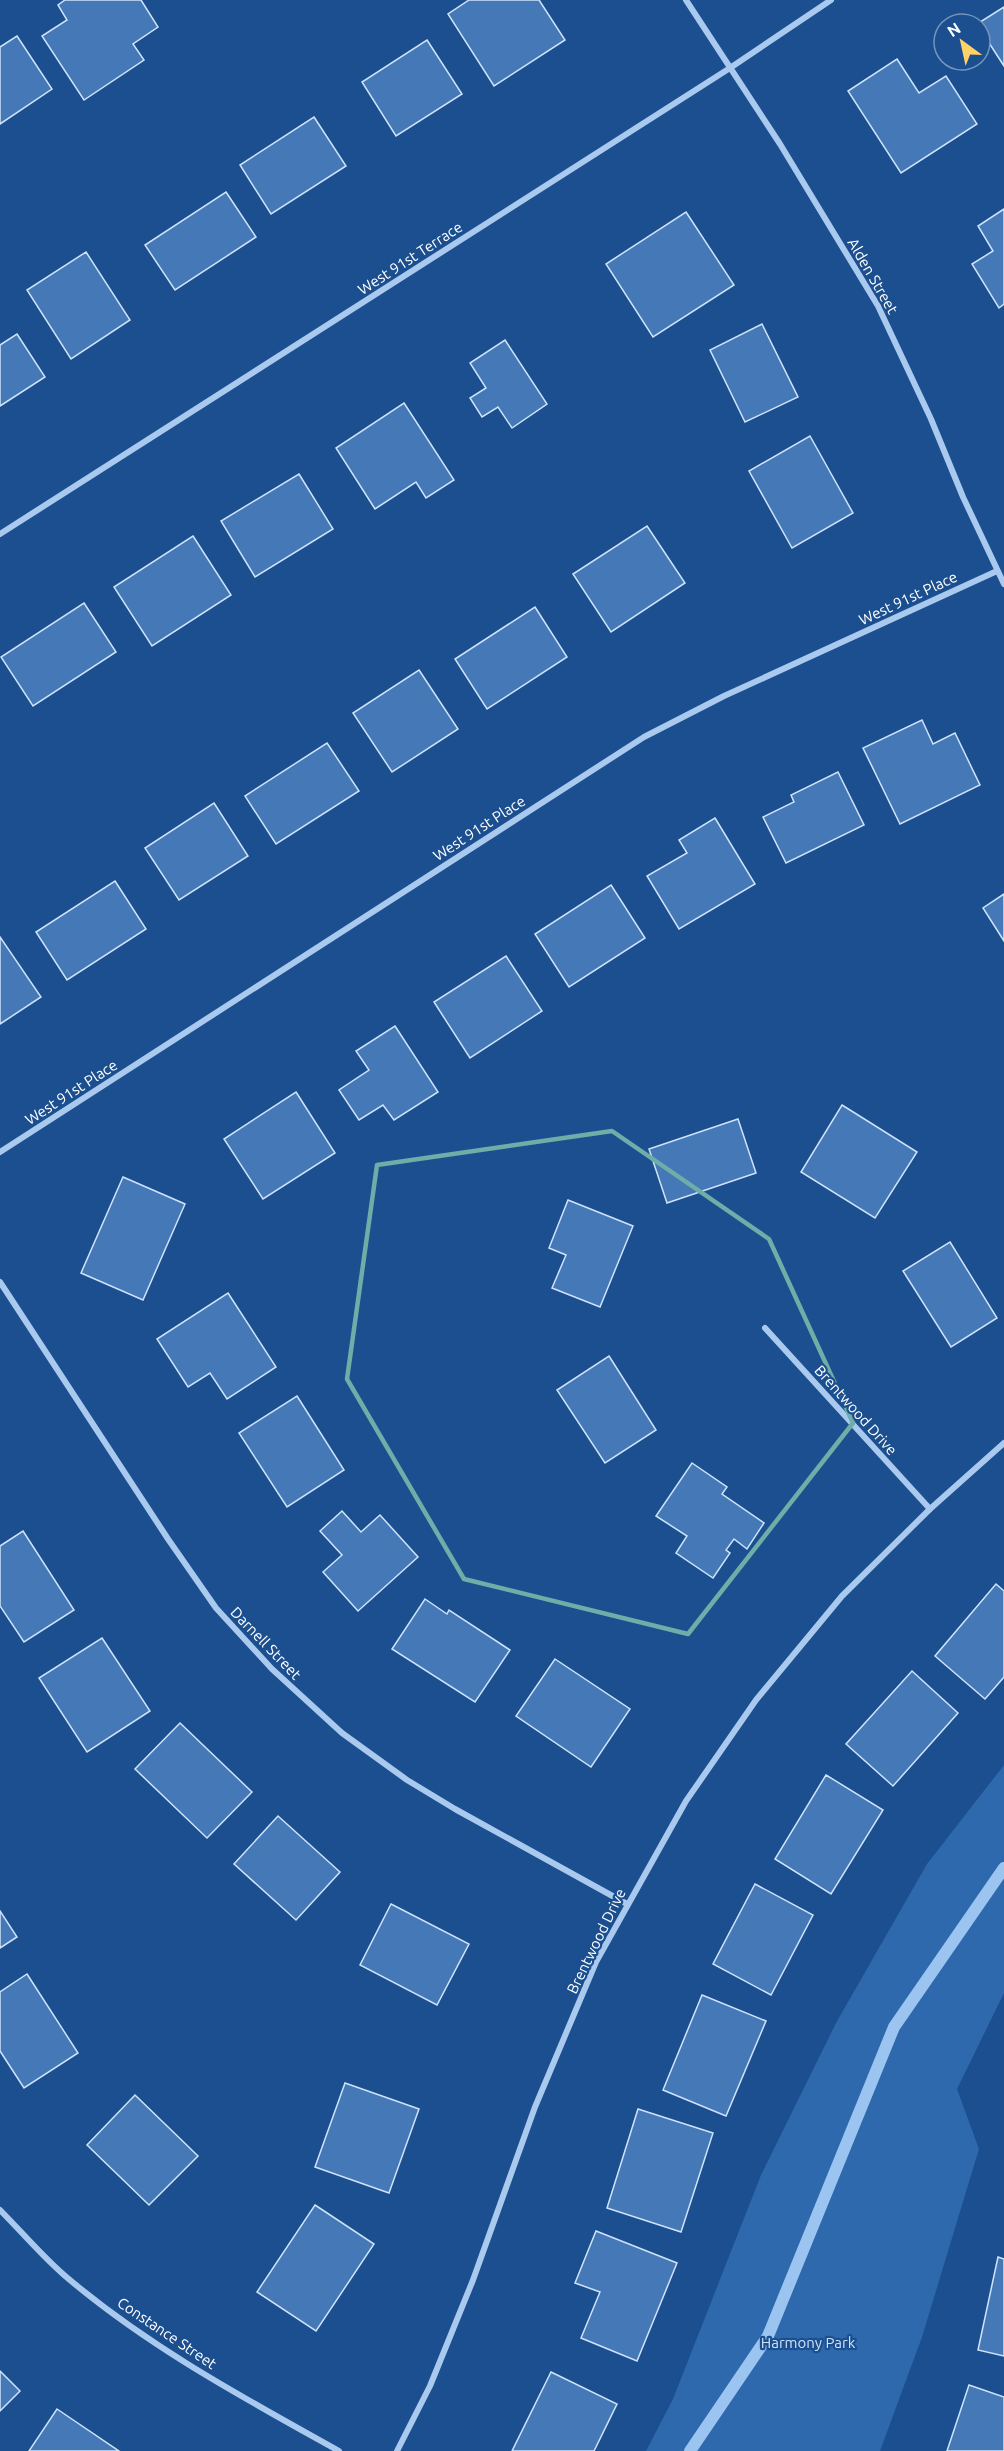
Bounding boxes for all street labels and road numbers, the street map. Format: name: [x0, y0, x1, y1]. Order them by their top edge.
street label: West 91st Terrace: [355, 218, 465, 298]
street label: Alden Street: [844, 235, 902, 317]
street label: West 91st Place: [856, 568, 960, 628]
street label: West 91st Place: [430, 792, 528, 864]
street label: West 91st Place: [22, 1056, 120, 1128]
street label: Brentwood Drive: [811, 1362, 901, 1458]
street label: Darnell Street: [227, 1603, 305, 1683]
street label: Brentwood Drive: [563, 1886, 629, 1996]
street label: Constance Street: [114, 2294, 220, 2372]

